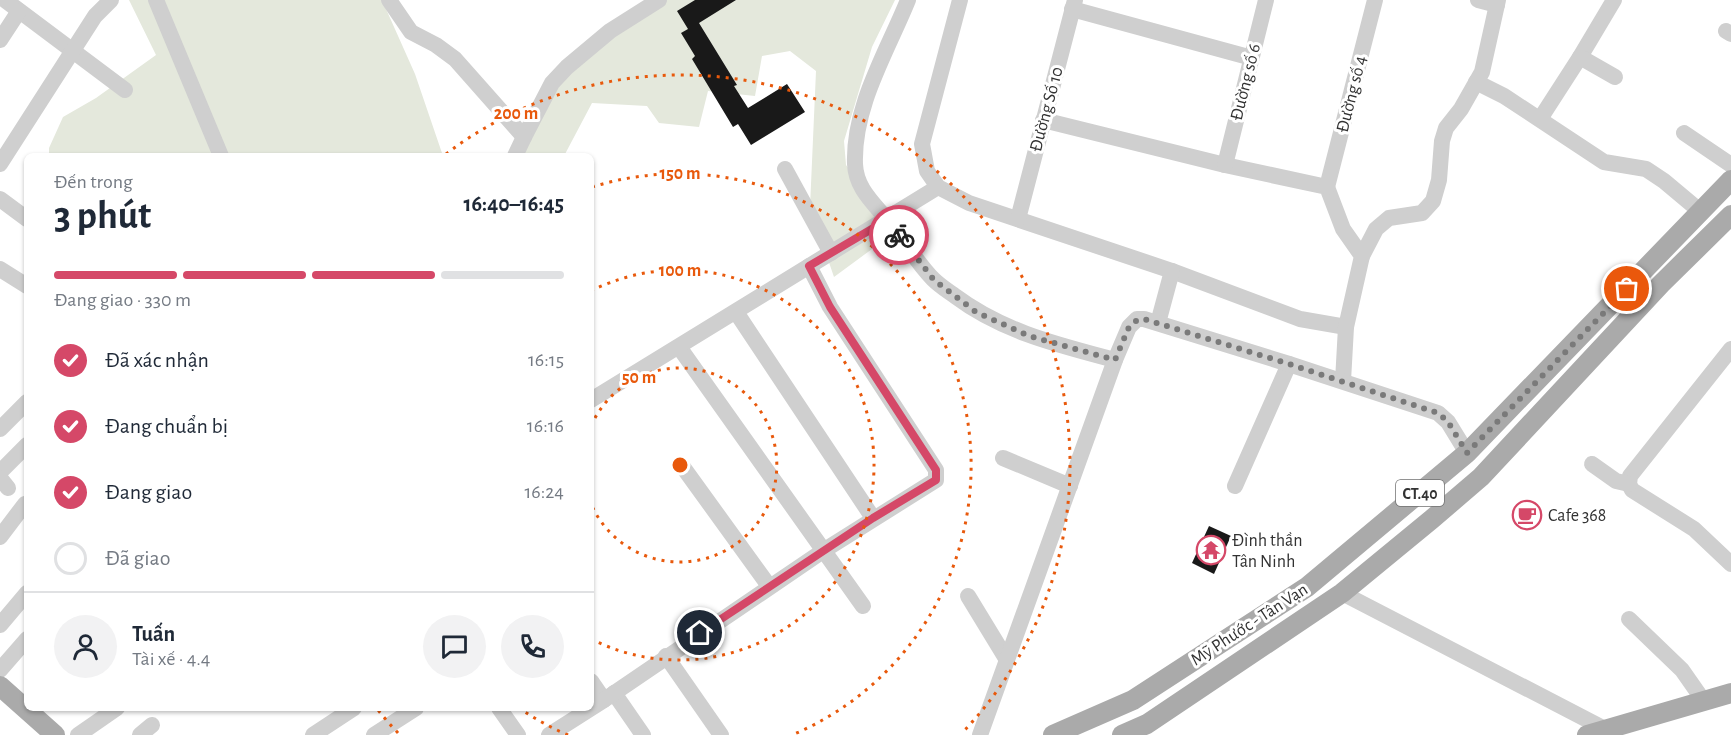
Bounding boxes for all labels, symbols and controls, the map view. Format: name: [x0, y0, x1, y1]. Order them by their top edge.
street label: Đường số 6: [1227, 42, 1264, 122]
street label: Đường số 4: [1333, 53, 1370, 135]
street label: Đường Số 10: [1026, 65, 1067, 154]
text: 200 m: [494, 105, 538, 123]
text: 150 m: [660, 165, 700, 183]
text: Đến trong: [54, 172, 133, 192]
text: 16:40–16:45: [464, 193, 564, 215]
text: 3 phút: [54, 197, 151, 236]
courier: [869, 205, 929, 265]
icon: bike: [883, 219, 916, 252]
text: 100 m: [659, 262, 701, 280]
pin: [1601, 263, 1652, 314]
icon: bag: [1610, 272, 1643, 305]
text: Đang giao · 330 m: [54, 290, 191, 310]
icon: check: [54, 344, 87, 377]
text: Đã xác nhận: [105, 349, 209, 371]
text: 16:15: [528, 350, 564, 370]
text: 50 m: [622, 369, 656, 387]
icon: check: [54, 410, 87, 443]
text: Đang chuẩn bị: [105, 415, 228, 437]
text: 16:16: [527, 416, 564, 436]
centre of rings: [670, 455, 690, 475]
icon: check: [54, 476, 87, 509]
road number: CT.40: [1396, 480, 1444, 506]
text: Đang giao: [105, 481, 192, 503]
text: 16:24: [524, 482, 564, 502]
cafe icon: Cafe 368: [1511, 499, 1543, 531]
place label: Cafe 368: [1548, 507, 1606, 525]
place label: Đình thần Tân Ninh: [1232, 531, 1303, 571]
temple icon: Đình thần Tân Ninh: [1195, 534, 1227, 566]
text: Đã giao: [105, 547, 170, 569]
street label: Mỹ Phước - Tân Vạn: [1188, 580, 1311, 669]
pin: [674, 607, 725, 658]
button: person: [54, 615, 117, 678]
button: chat: [423, 615, 486, 678]
button: phone: [501, 615, 564, 678]
icon: home: [683, 616, 716, 649]
text: Tuấn: [132, 623, 175, 645]
text: Tài xế · 4.4: [132, 649, 210, 669]

